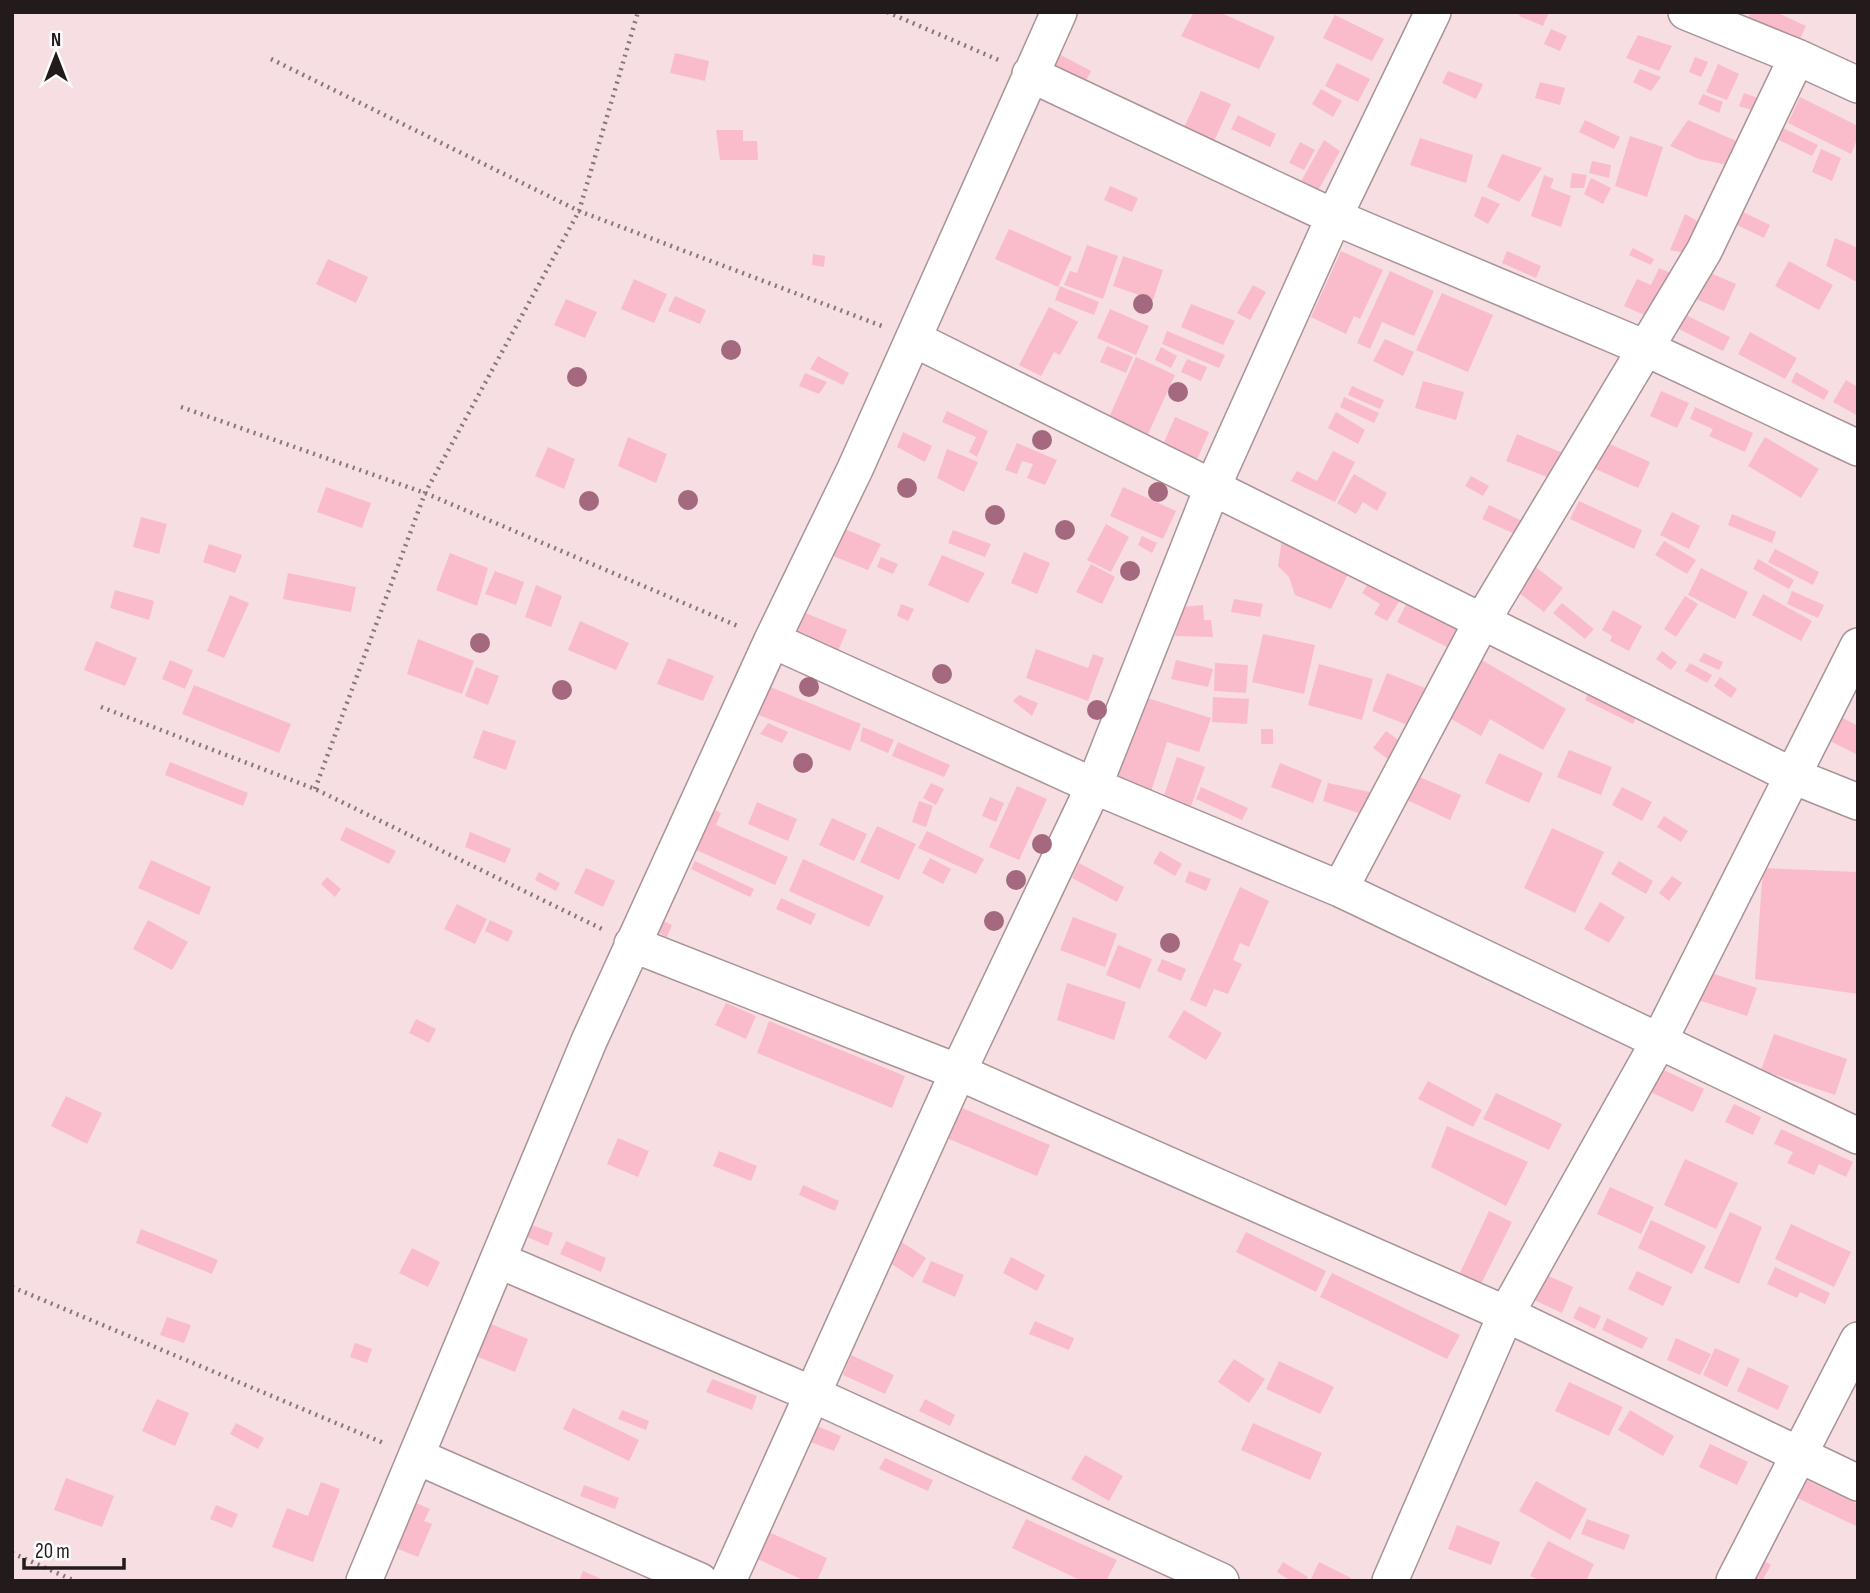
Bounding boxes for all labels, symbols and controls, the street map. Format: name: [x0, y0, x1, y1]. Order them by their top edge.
north arrow: [21, 21, 91, 91]
text: N: [51, 29, 61, 52]
scale bar: [24, 1526, 124, 1570]
text: 20 m: [35, 1539, 70, 1564]

